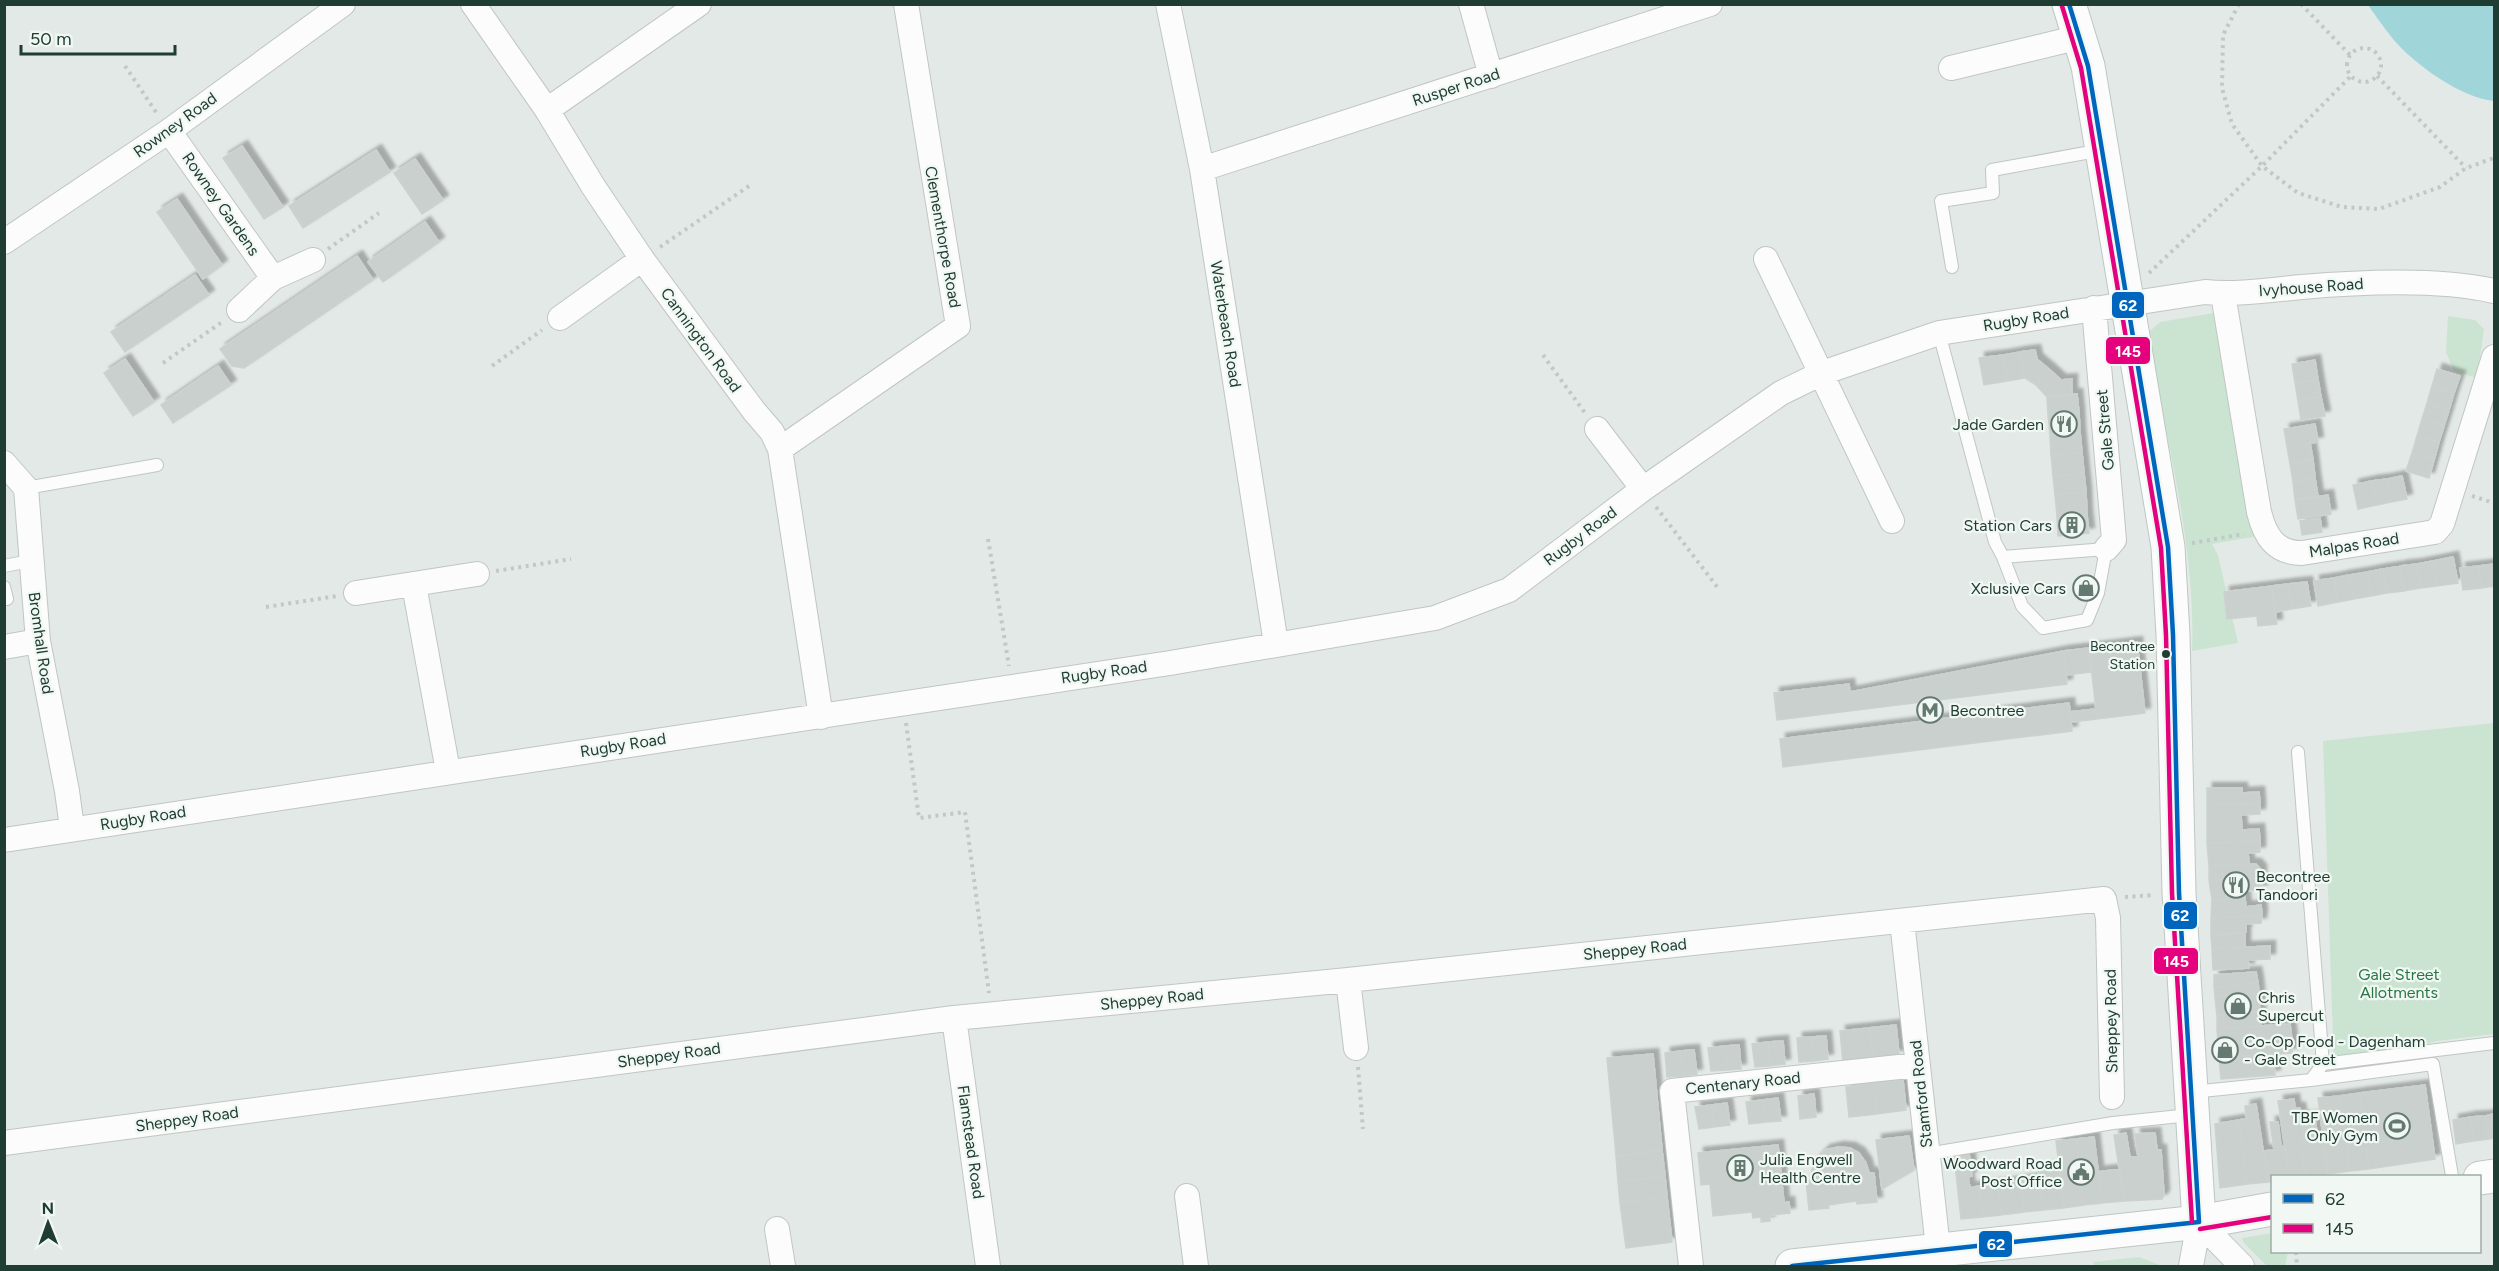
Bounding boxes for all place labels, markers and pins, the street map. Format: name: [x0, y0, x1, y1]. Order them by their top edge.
restaurant icon: Jade Garden: [2049, 409, 2079, 439]
place label: Jade Garden: [1953, 415, 2044, 434]
building icon: Station Cars: [2057, 510, 2087, 540]
place label: Station Cars: [1964, 516, 2052, 535]
shop icon: Xclusive Cars: [2071, 573, 2101, 603]
place label: Xclusive Cars: [1971, 579, 2066, 598]
place label: Becontree Station: [2090, 638, 2155, 673]
marker: Becontree Station: [2160, 648, 2172, 660]
metro station icon: Becontree: [1915, 695, 1945, 725]
place label: Becontree: [1950, 701, 2025, 720]
place label: Becontree Tandoori: [2256, 867, 2331, 904]
restaurant icon: Becontree Tandoori: [2221, 870, 2251, 900]
place label: Chris Supercut: [2258, 988, 2324, 1025]
shop icon: Chris Supercut: [2223, 991, 2253, 1021]
place label: Co-Op Food - Dagenham - Gale Street: [2244, 1032, 2425, 1069]
shop icon: Co-Op Food - Dagenham - Gale Street: [2210, 1035, 2240, 1065]
place label: TBF Women Only Gym: [2291, 1108, 2378, 1145]
sports icon: TBF Women Only Gym: [2382, 1111, 2412, 1141]
place label: Julia Engwell Health Centre: [1760, 1150, 1861, 1187]
building icon: Julia Engwell Health Centre: [1725, 1153, 1755, 1183]
place label: Woodward Road Post Office: [1943, 1154, 2062, 1191]
public building icon: Woodward Road Post Office: [2066, 1157, 2096, 1187]

